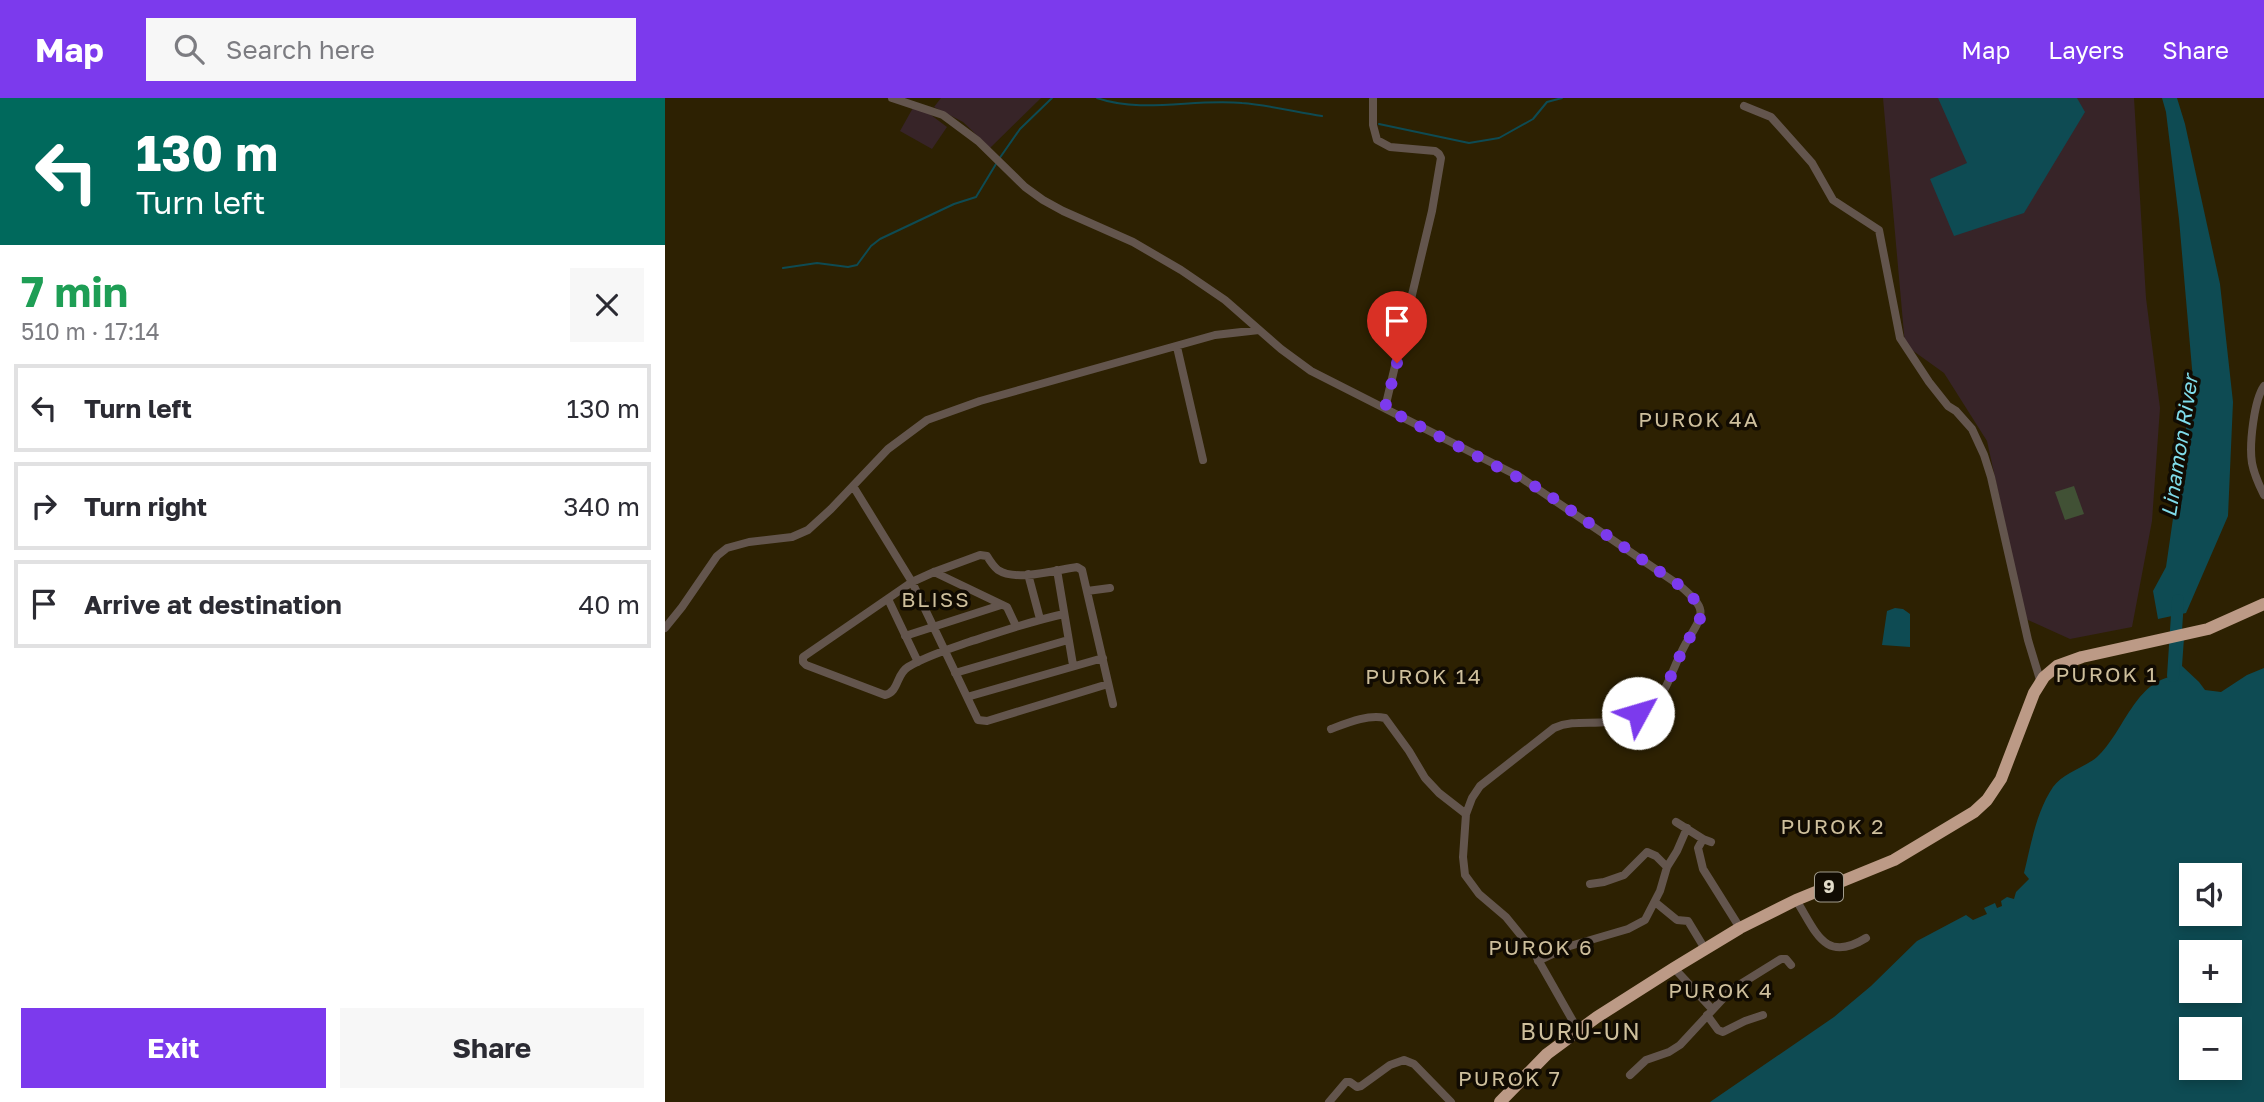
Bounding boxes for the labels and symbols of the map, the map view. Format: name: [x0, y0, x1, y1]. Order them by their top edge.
pin: [1367, 291, 1427, 363]
water label: Linamon River: [2155, 370, 2204, 519]
district label: PUROK 4A: [1638, 406, 1760, 432]
district label: BLISS: [901, 586, 971, 612]
district label: PUROK 1: [2056, 661, 2158, 687]
district label: PUROK 14: [1365, 663, 1483, 689]
position arrow: [1601, 676, 1675, 750]
district label: PUROK 2: [1781, 813, 1885, 839]
road number: 9: [1815, 872, 1843, 902]
district label: PUROK 6: [1488, 934, 1594, 960]
district label: PUROK 4: [1668, 977, 1774, 1003]
district label: BURU-UN: [1520, 1017, 1642, 1045]
district label: PUROK 7: [1458, 1065, 1562, 1091]

